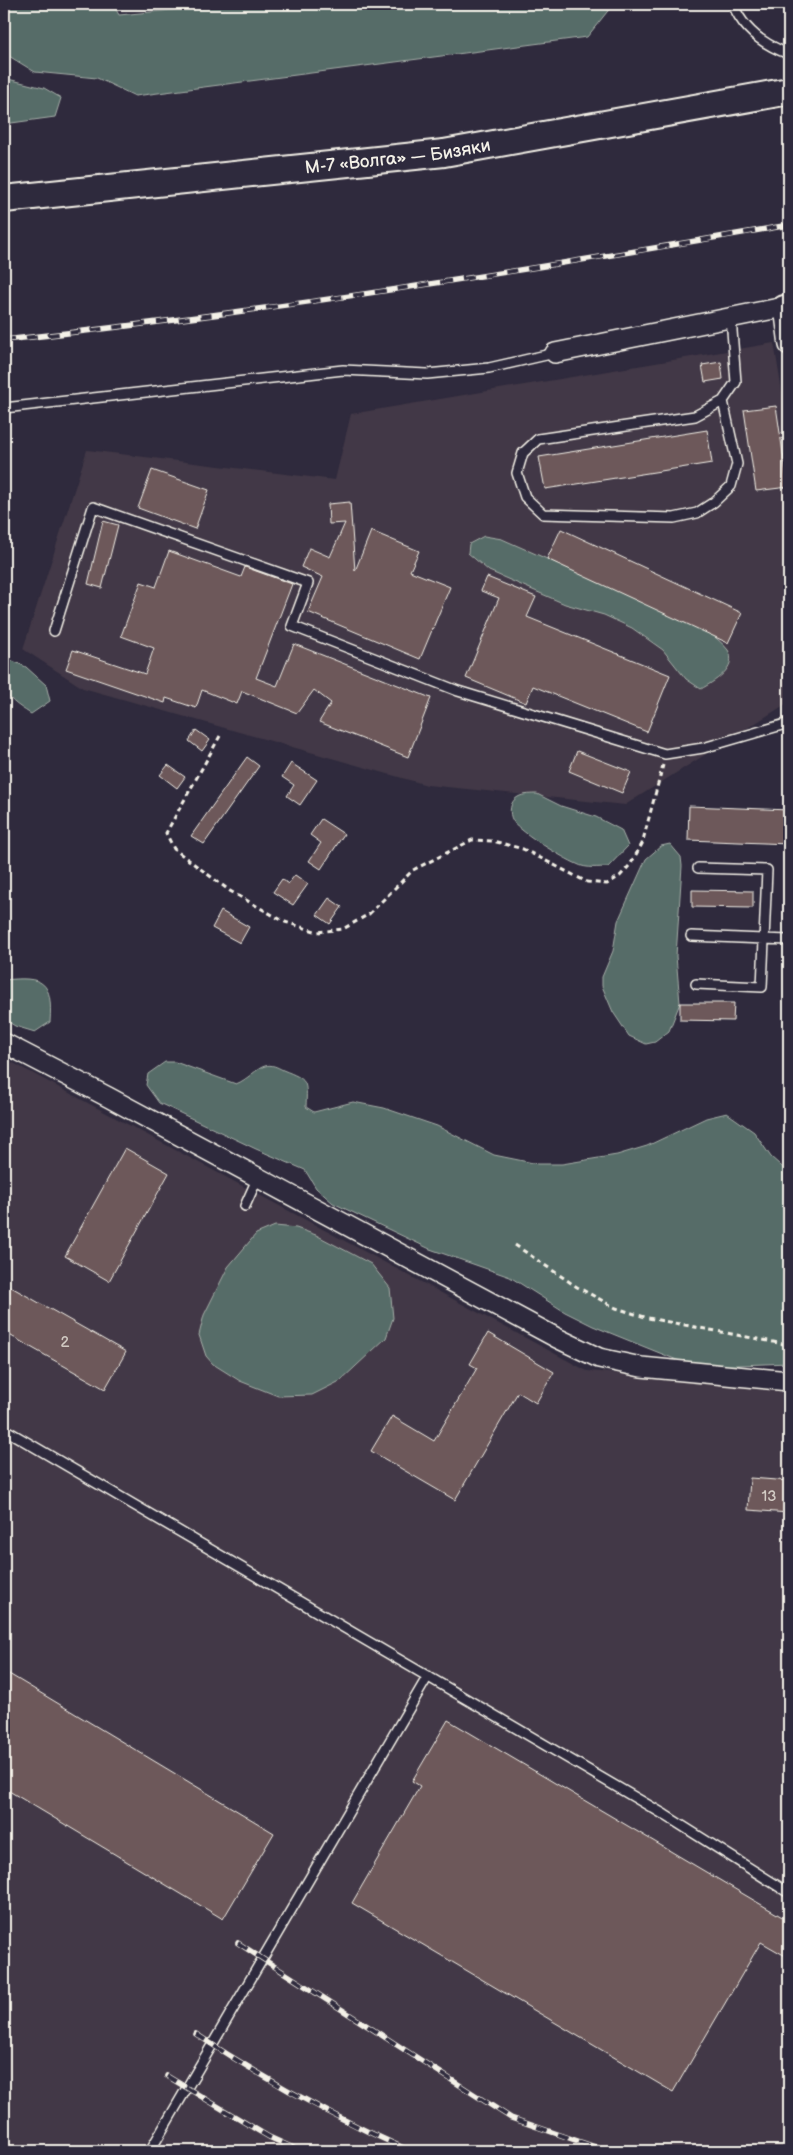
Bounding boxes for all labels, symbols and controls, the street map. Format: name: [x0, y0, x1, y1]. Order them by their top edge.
street label: М-7 «Волга» — Бизяки: [304, 135, 492, 178]
house number: 2: [61, 1333, 70, 1352]
house number: 13: [761, 1487, 777, 1506]

